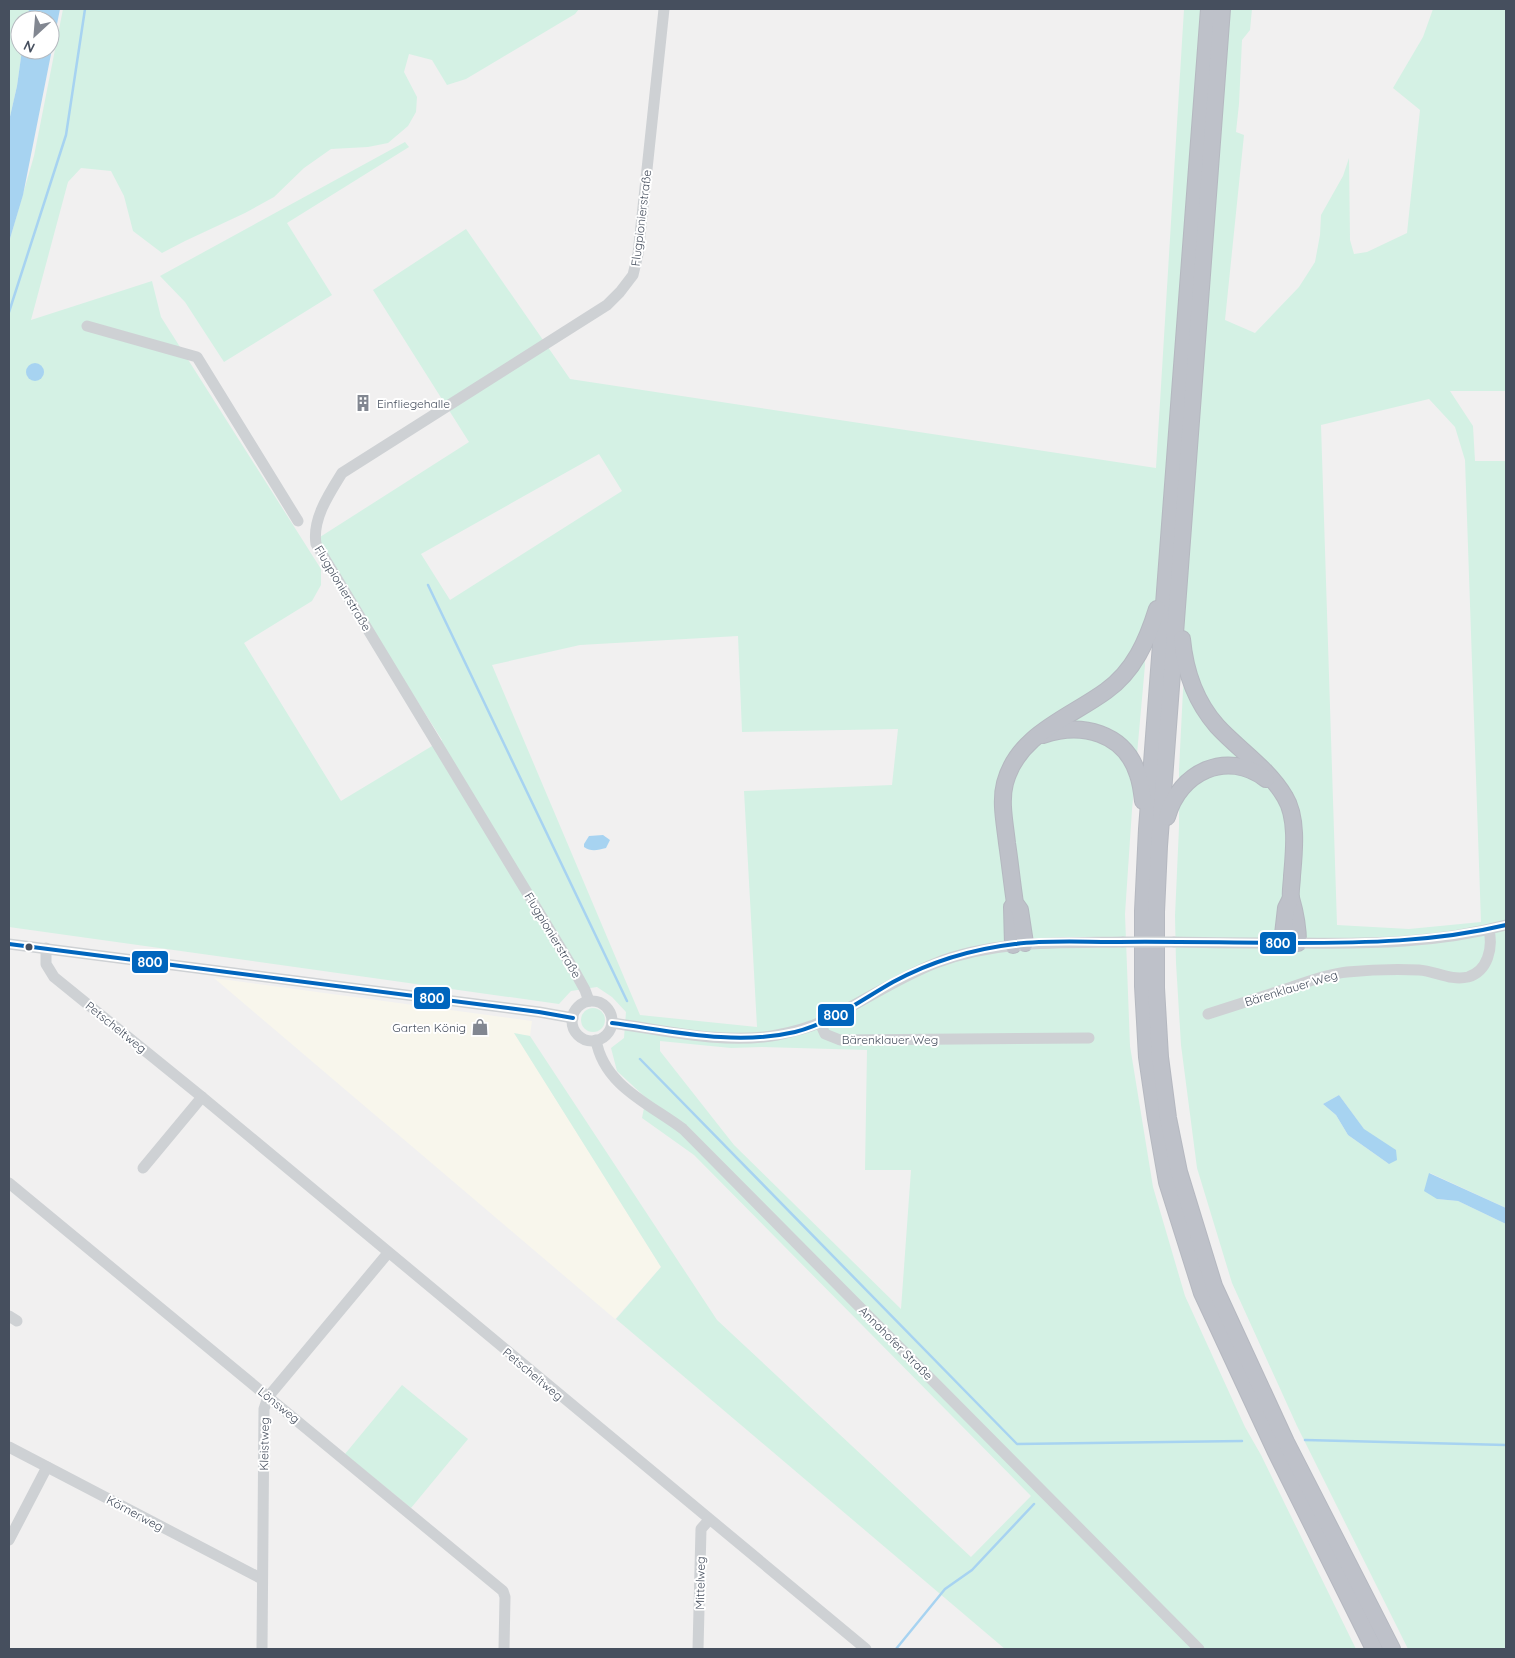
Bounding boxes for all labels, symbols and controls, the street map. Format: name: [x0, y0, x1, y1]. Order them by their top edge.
north arrow: [10, 10, 60, 60]
text: N: [21, 36, 38, 57]
street label: Flugpionierstraße: [628, 169, 654, 267]
building icon: Einfliegehalle: [353, 393, 373, 413]
place label: Einfliegehalle: [377, 396, 450, 411]
street label: Flugpionierstraße: [312, 542, 375, 634]
street label: Flugpionierstraße: [522, 889, 585, 981]
line badge: 800: [1259, 931, 1297, 955]
text: 800: [1266, 934, 1291, 952]
unlabelled marker: [24, 942, 34, 952]
line badge: 800: [131, 950, 169, 974]
text: 800: [138, 953, 163, 971]
street label: Bärenklauer Weg: [1243, 967, 1339, 1009]
line badge: 800: [413, 986, 451, 1010]
text: 800: [420, 989, 445, 1007]
street label: Petscheltweg: [82, 998, 150, 1056]
line badge: 800: [817, 1003, 855, 1027]
text: 800: [824, 1006, 849, 1024]
shop icon: Garten König: [470, 1017, 490, 1037]
place label: Garten König: [392, 1020, 466, 1035]
street label: Bärenklauer Weg: [842, 1032, 938, 1047]
street label: Annahofer Straße: [856, 1303, 936, 1383]
street label: Petscheltweg: [500, 1344, 566, 1404]
street label: Lönsweg: [255, 1384, 303, 1426]
street label: Kleistweg: [256, 1417, 272, 1471]
street label: Körnerweg: [104, 1492, 166, 1534]
street label: Mittelweg: [692, 1556, 708, 1610]

